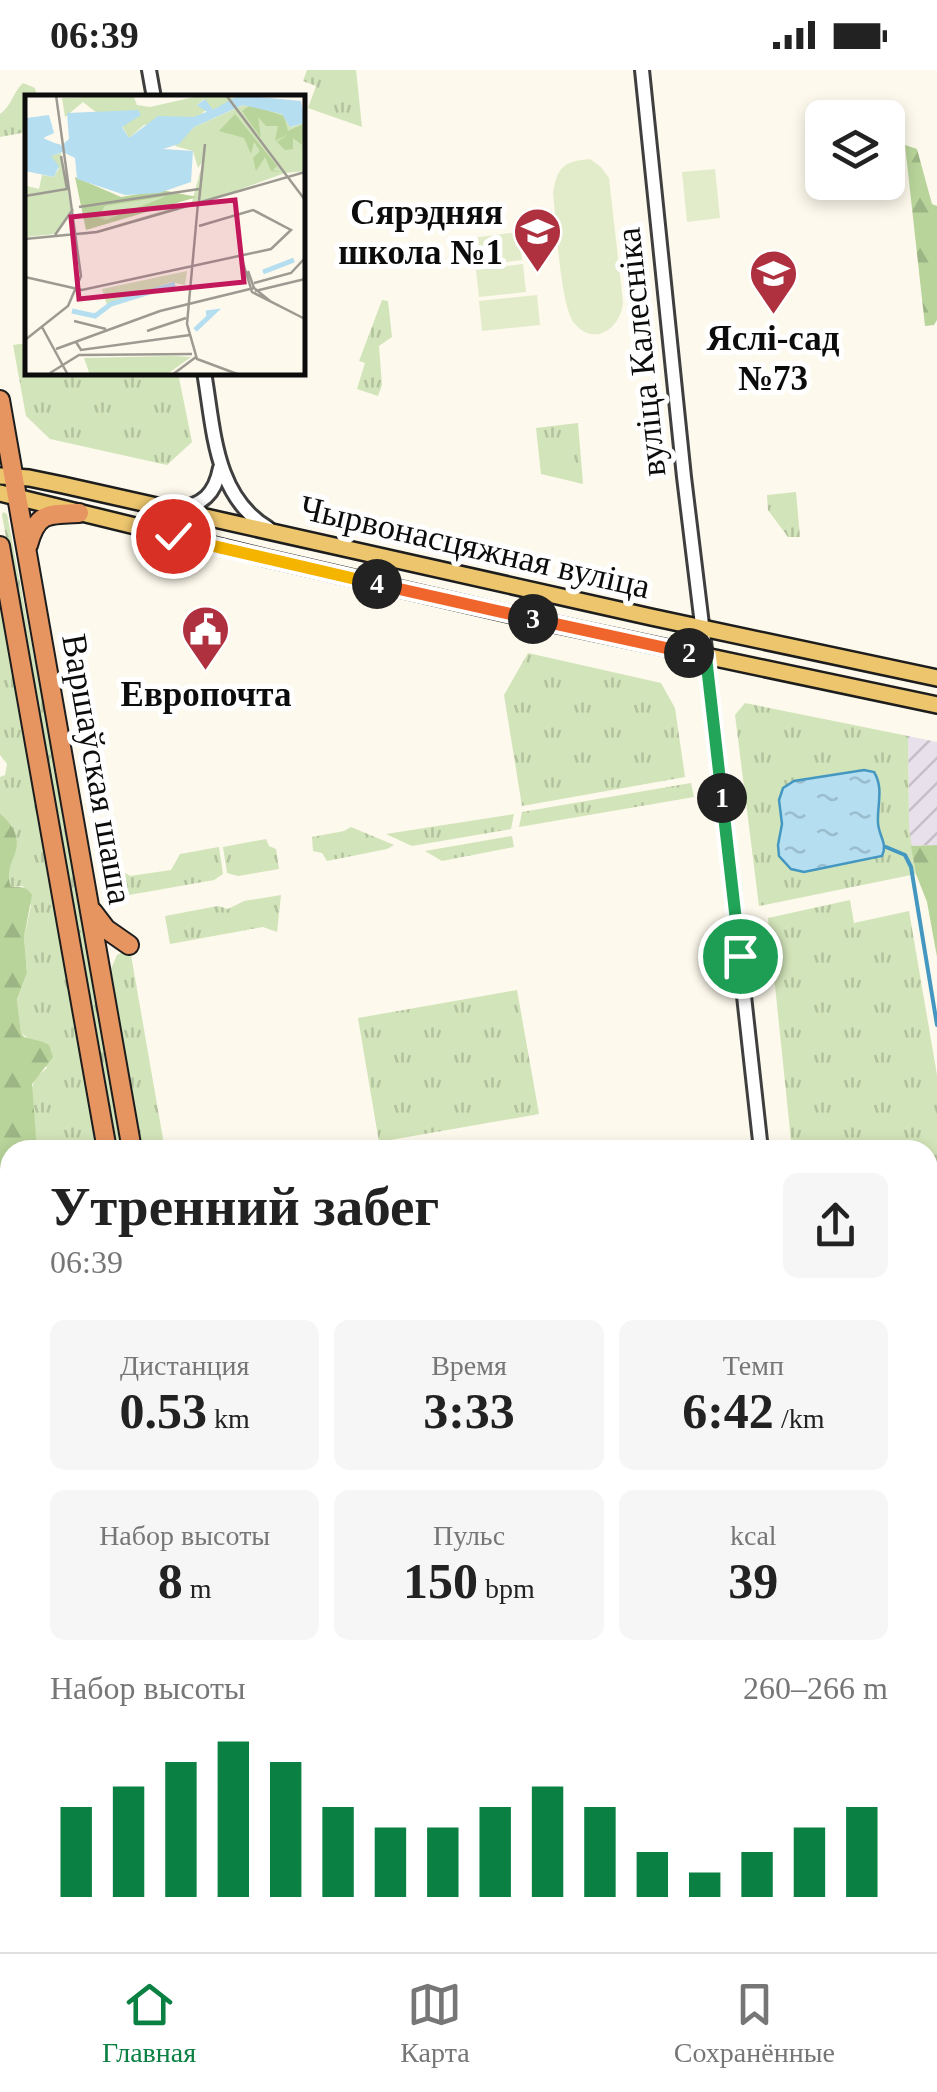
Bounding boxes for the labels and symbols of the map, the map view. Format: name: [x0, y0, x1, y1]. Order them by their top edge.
inset map: [25, 95, 305, 375]
place label: Сярэдняя школа №1: [338, 193, 503, 272]
school or university icon: Сярэдняя школа №1: [512, 206, 564, 274]
street label: вуліца Калесніка: [608, 225, 673, 478]
school or university icon: Яслі-сад №73: [747, 248, 799, 316]
place label: Яслі-сад №73: [707, 319, 840, 398]
street label: Чырвонасцяжная вуліца: [296, 488, 654, 606]
pin: [131, 494, 216, 579]
pin: 4: [352, 559, 402, 609]
pin: 3: [508, 594, 558, 644]
public building icon: Европочта: [180, 604, 232, 672]
pin: 2: [664, 628, 714, 678]
street label: Варшаўская шаша: [54, 631, 140, 908]
place label: Европочта: [121, 675, 291, 714]
pin: 1: [697, 773, 747, 823]
pin: [698, 914, 783, 999]

